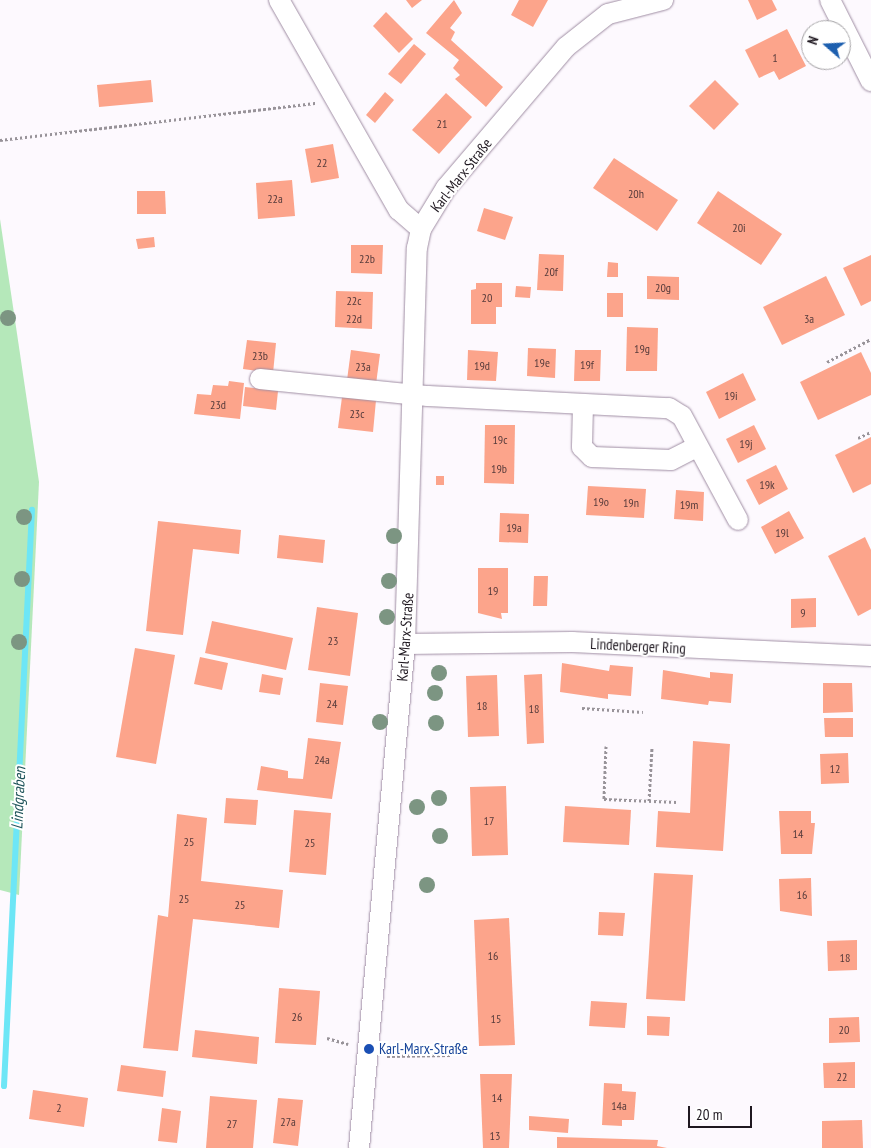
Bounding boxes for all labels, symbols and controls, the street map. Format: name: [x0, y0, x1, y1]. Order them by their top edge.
north arrow: [801, 20, 851, 70]
text: N: [803, 34, 823, 47]
house number: 1: [772, 51, 778, 65]
house number: 21: [437, 117, 447, 131]
street label: Karl-Marx-Straße: [427, 134, 495, 216]
house number: 22: [317, 156, 327, 170]
house number: 20h: [628, 187, 644, 201]
house number: 22a: [267, 192, 283, 206]
house number: 20i: [732, 221, 746, 235]
house number: 22b: [359, 252, 375, 266]
house number: 20f: [544, 265, 558, 279]
house number: 20g: [655, 281, 671, 295]
house number: 20: [482, 291, 492, 305]
house number: 22c: [346, 294, 362, 308]
house number: 22d: [346, 312, 362, 326]
house number: 3a: [804, 312, 814, 326]
house number: 19g: [634, 342, 650, 356]
house number: 23b: [252, 349, 268, 363]
house number: 19e: [534, 356, 550, 370]
house number: 19f: [580, 358, 594, 372]
house number: 19d: [474, 359, 490, 373]
house number: 23a: [355, 360, 371, 374]
house number: 19i: [724, 389, 738, 403]
house number: 23d: [210, 398, 226, 412]
house number: 23c: [349, 407, 365, 421]
house number: 19c: [492, 433, 508, 447]
house number: 19j: [739, 437, 753, 451]
house number: 19b: [491, 462, 507, 476]
house number: 19k: [759, 478, 775, 492]
house number: 19o: [593, 495, 609, 509]
house number: 19n: [623, 496, 639, 510]
house number: 19m: [680, 498, 698, 512]
house number: 19a: [506, 521, 522, 535]
house number: 19l: [775, 526, 789, 540]
house number: 19: [488, 584, 498, 598]
street label: Karl-Marx-Straße: [393, 592, 417, 682]
house number: 9: [800, 606, 806, 620]
house number: 23: [328, 634, 338, 648]
street label: Lindenberger Ring: [590, 635, 686, 657]
house number: 24: [327, 697, 337, 711]
house number: 18: [477, 699, 487, 713]
house number: 18: [529, 702, 539, 716]
house number: 24a: [314, 753, 330, 767]
house number: 12: [830, 762, 840, 776]
water label: Lindgraben: [7, 766, 29, 830]
house number: 17: [484, 814, 494, 828]
house number: 14: [793, 827, 803, 841]
house number: 25: [184, 835, 194, 849]
house number: 25: [305, 836, 315, 850]
house number: 16: [797, 888, 807, 902]
house number: 25: [179, 892, 189, 906]
house number: 25: [235, 898, 245, 912]
house number: 16: [488, 949, 498, 963]
house number: 18: [840, 951, 850, 965]
house number: 26: [292, 1010, 302, 1024]
house number: 15: [491, 1012, 501, 1026]
house number: 20: [839, 1023, 849, 1037]
place label: Karl-Marx-Straße: [379, 1040, 468, 1058]
marker: Karl-Marx-Straße: [363, 1043, 375, 1055]
house number: 22: [837, 1070, 847, 1084]
house number: 14: [492, 1091, 502, 1105]
scale bar: [691, 1096, 755, 1128]
house number: 14a: [611, 1099, 627, 1113]
house number: 2: [56, 1101, 62, 1115]
text: 20 m: [696, 1105, 722, 1124]
house number: 27a: [280, 1115, 296, 1129]
house number: 27: [227, 1117, 237, 1131]
house number: 13: [490, 1129, 500, 1143]

